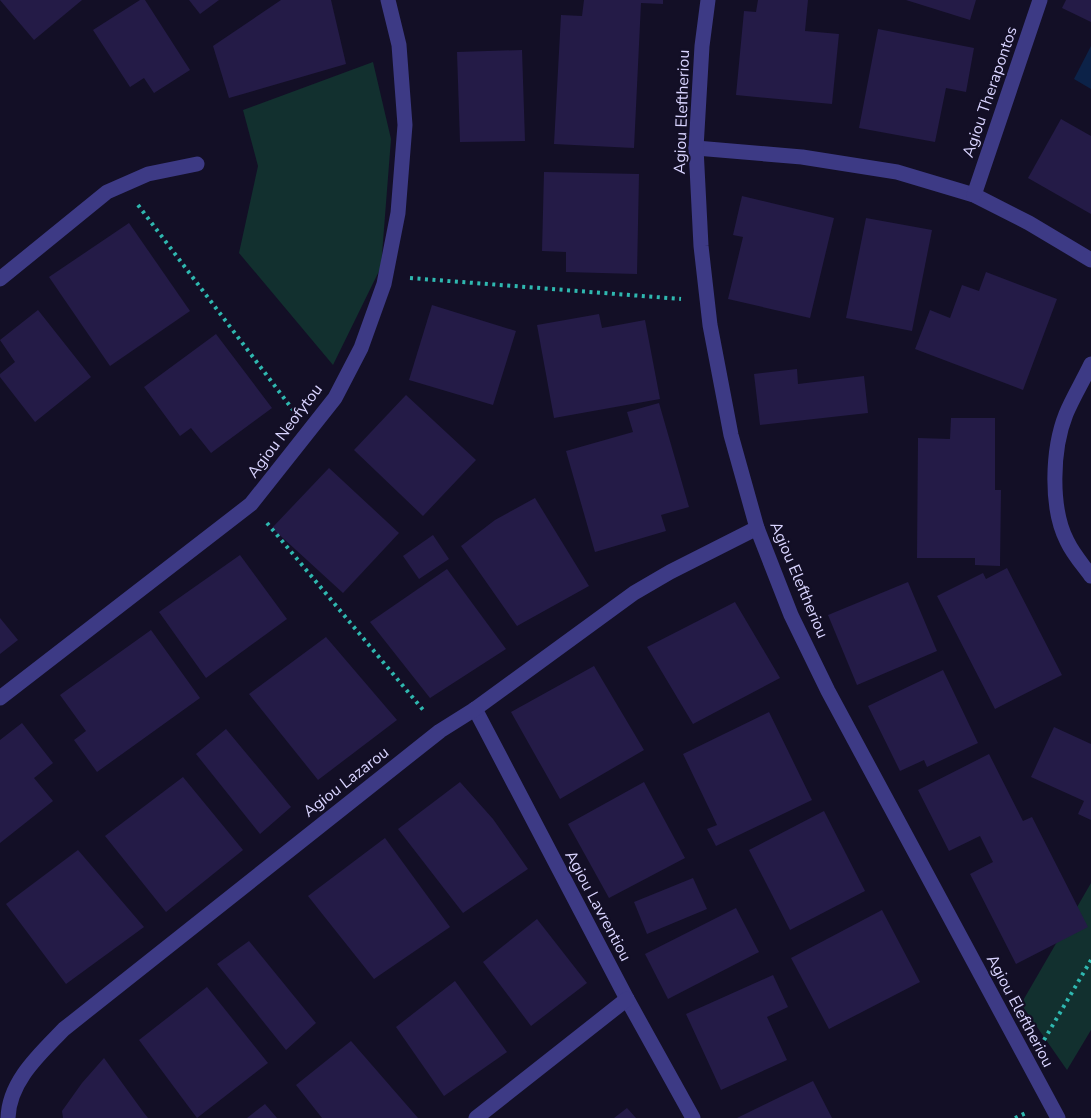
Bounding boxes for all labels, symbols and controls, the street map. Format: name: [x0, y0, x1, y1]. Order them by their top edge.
street label: Agiou Therapontos: [957, 23, 1023, 161]
street label: Agiou Eleftheriou: [669, 49, 695, 175]
street label: Agiou Neofytou: [242, 379, 328, 483]
street label: Agiou Eleftheriou: [765, 518, 833, 642]
street label: Agiou Lazarou: [299, 742, 393, 822]
street label: Agiou Lavrentiou: [560, 847, 636, 965]
street label: Agiou Eleftheriou: [981, 951, 1059, 1071]

